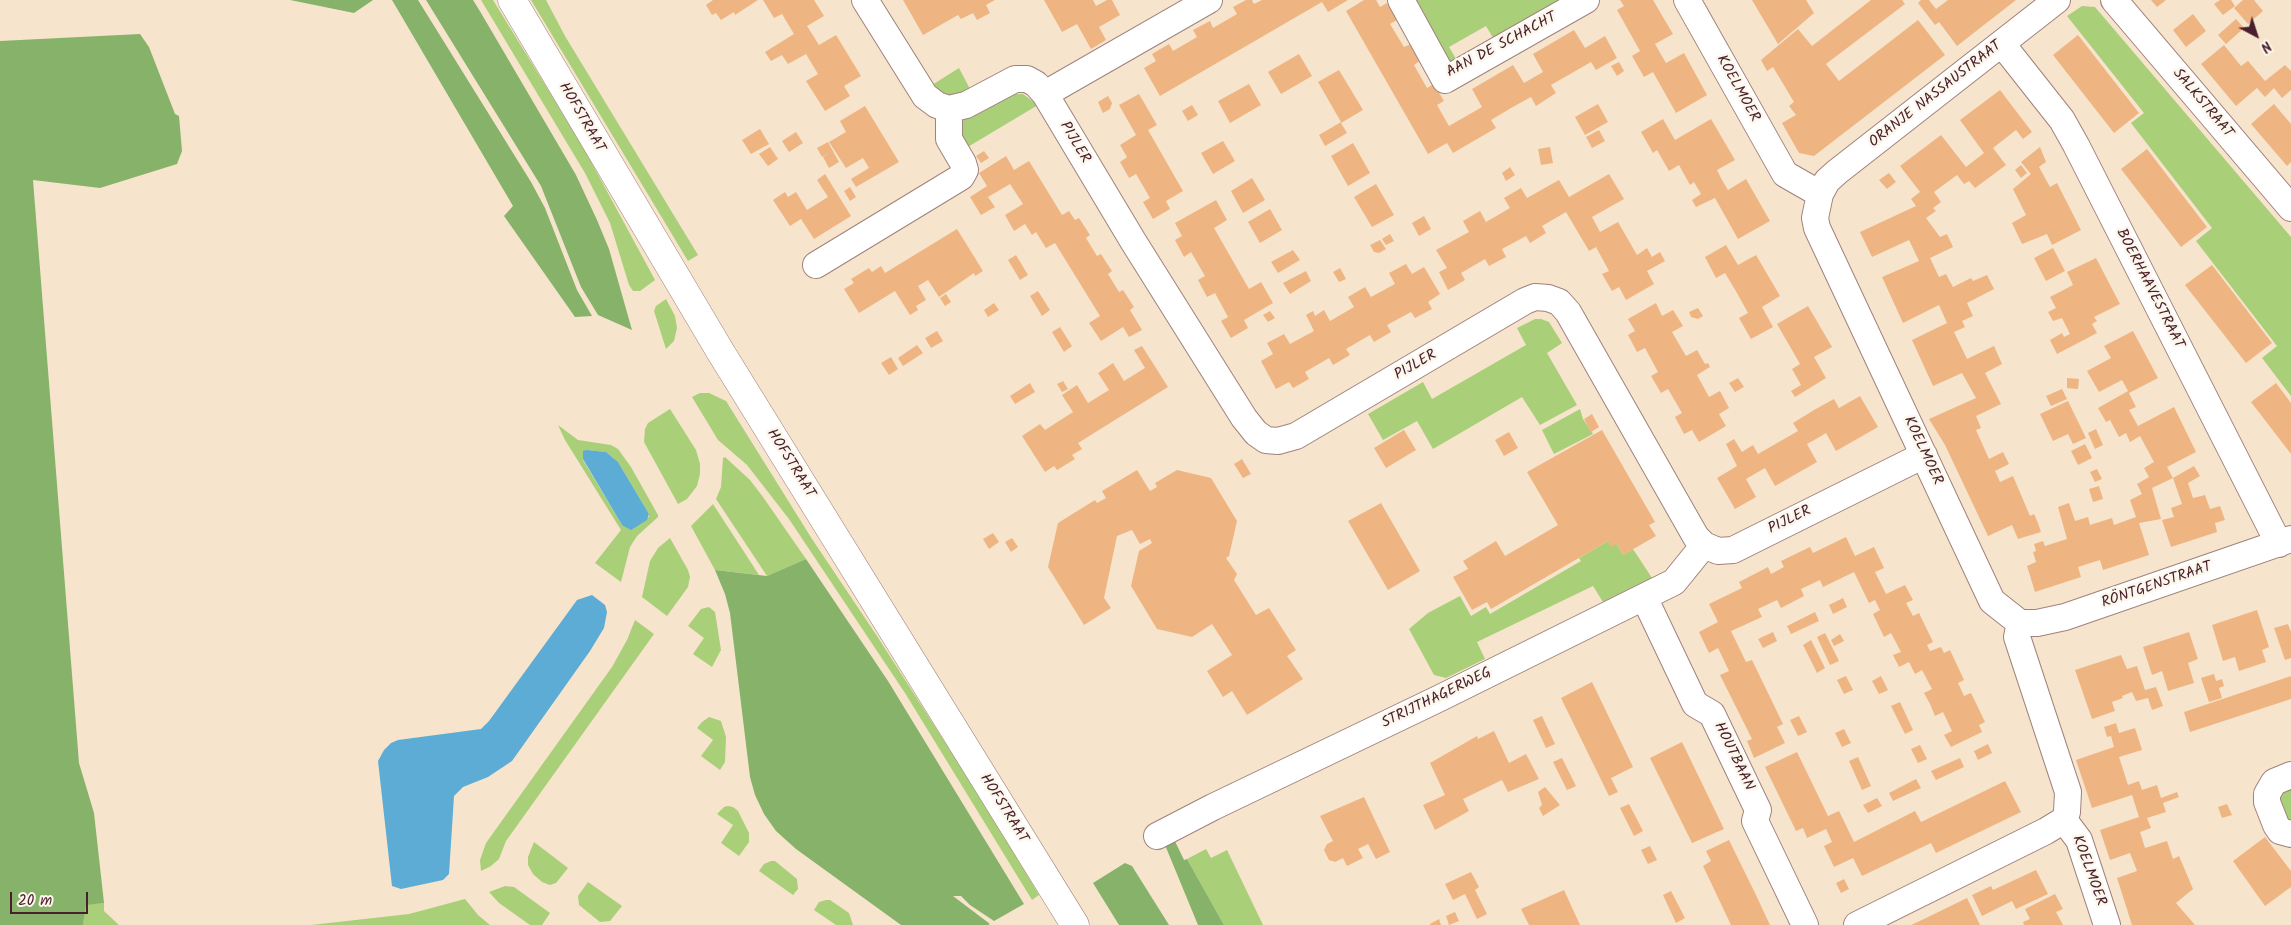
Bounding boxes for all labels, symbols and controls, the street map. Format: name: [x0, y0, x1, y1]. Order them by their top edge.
street label: AAN DE SCHACHT: [1444, 9, 1560, 83]
north arrow: [2231, 10, 2281, 60]
text: N: [2255, 35, 2276, 58]
street label: ORANJE NASSAUSTRAAT: [1866, 38, 2006, 152]
street label: KOELMOER: [1711, 52, 1763, 126]
street label: SALKSTRAAT: [2168, 66, 2236, 142]
street label: HOFSTRAAT: [554, 80, 608, 156]
street label: PIJLER: [1055, 119, 1093, 167]
street label: BOERHAAVESTRAAT: [2111, 226, 2187, 352]
street label: PIJLER: [1392, 347, 1440, 385]
street label: KOELMOER: [1898, 414, 1946, 488]
street label: HOFSTRAAT: [762, 426, 818, 502]
street label: PIJLER: [1766, 503, 1814, 539]
street label: RÖNTGENSTRAAT: [2100, 559, 2214, 613]
street label: STRIJTHAGERWEG: [1379, 665, 1495, 733]
street label: HOUTBAAN: [1709, 720, 1757, 794]
street label: HOFSTRAAT: [975, 771, 1031, 847]
street label: KOELMOER: [2067, 833, 2109, 909]
scale bar: [12, 882, 90, 914]
text: 20 m: [18, 889, 52, 913]

